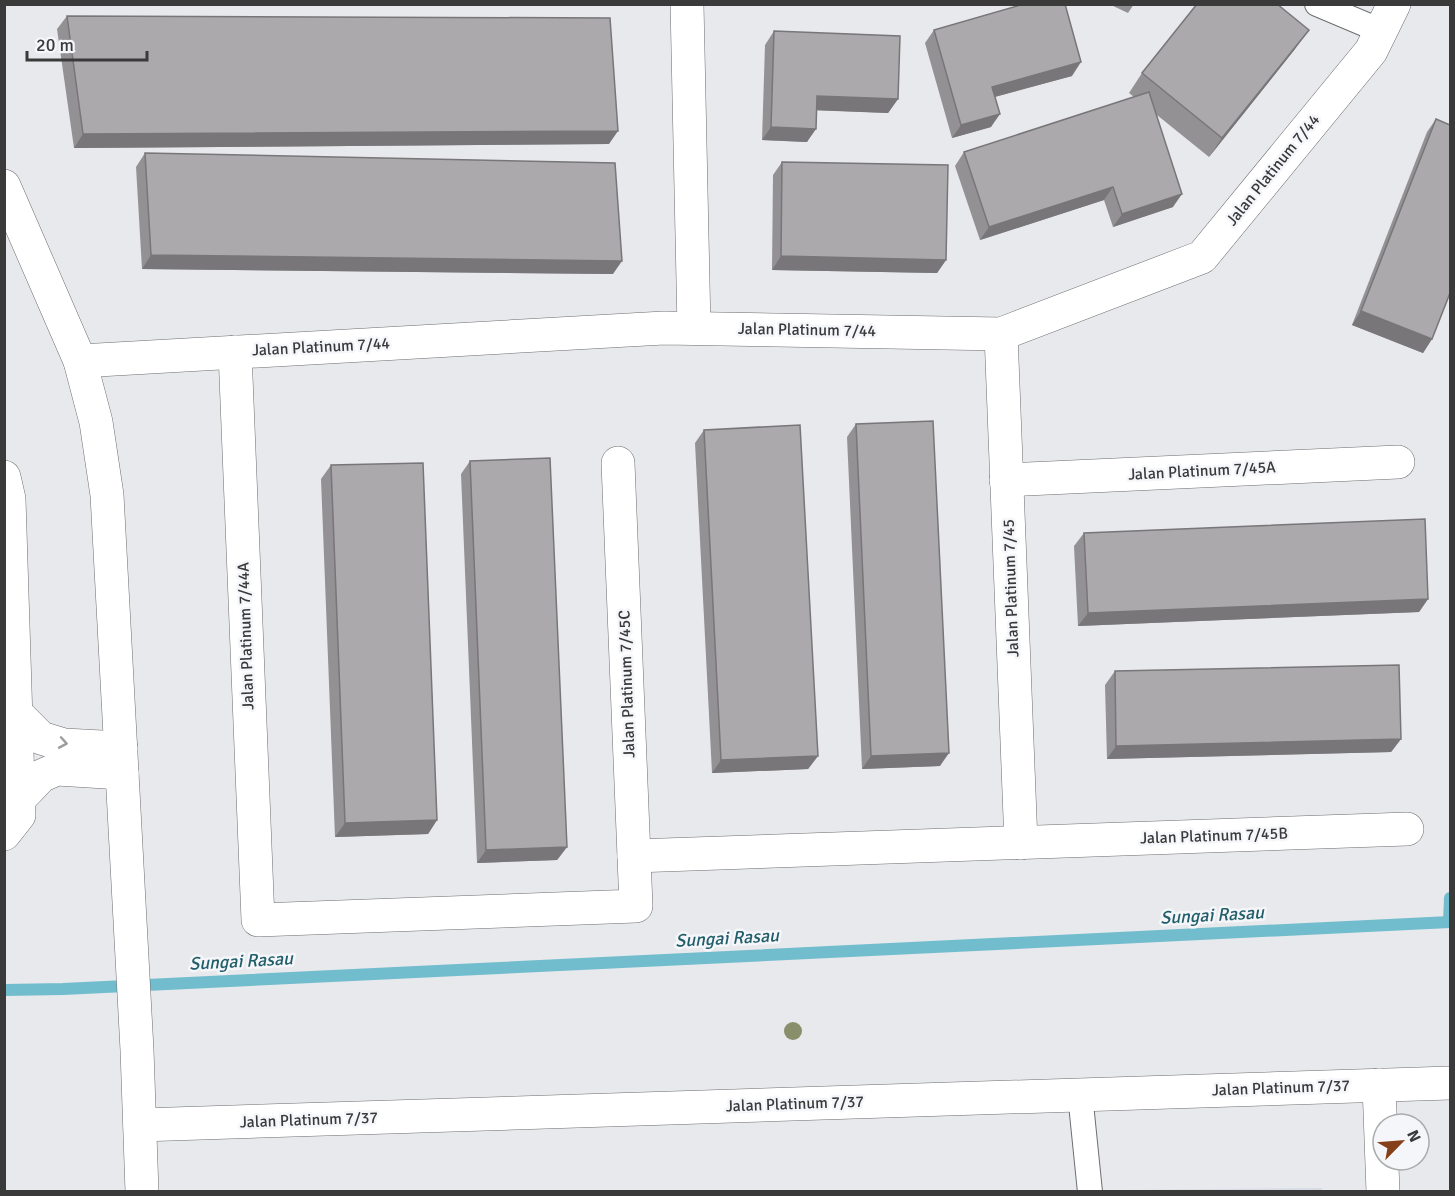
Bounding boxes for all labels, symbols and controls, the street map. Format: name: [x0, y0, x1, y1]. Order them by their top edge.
scale bar: [27, 24, 147, 62]
text: 20 m: [36, 34, 74, 56]
street label: Jalan Platinum 7/44: [1222, 110, 1324, 230]
street label: Jalan Platinum 7/44: [738, 319, 877, 341]
street label: Jalan Platinum 7/44: [251, 333, 391, 361]
street label: Jalan Platinum 7/45A: [1128, 457, 1277, 485]
street label: Jalan Platinum 7/45: [999, 519, 1023, 657]
street label: Jalan Platinum 7/44A: [233, 562, 259, 710]
street label: Jalan Platinum 7/45C: [614, 609, 640, 758]
one-way arrow: [58, 737, 68, 749]
street label: Jalan Platinum 7/45B: [1140, 823, 1288, 849]
water label: Sungai Rasau: [1160, 901, 1266, 929]
water label: Sungai Rasau: [675, 924, 781, 952]
water label: Sungai Rasau: [189, 947, 295, 975]
street label: Jalan Platinum 7/37: [1212, 1076, 1350, 1100]
street label: Jalan Platinum 7/37: [726, 1092, 864, 1116]
street label: Jalan Platinum 7/37: [240, 1108, 378, 1132]
north arrow: [1371, 1112, 1431, 1172]
text: N: [1402, 1127, 1425, 1145]

